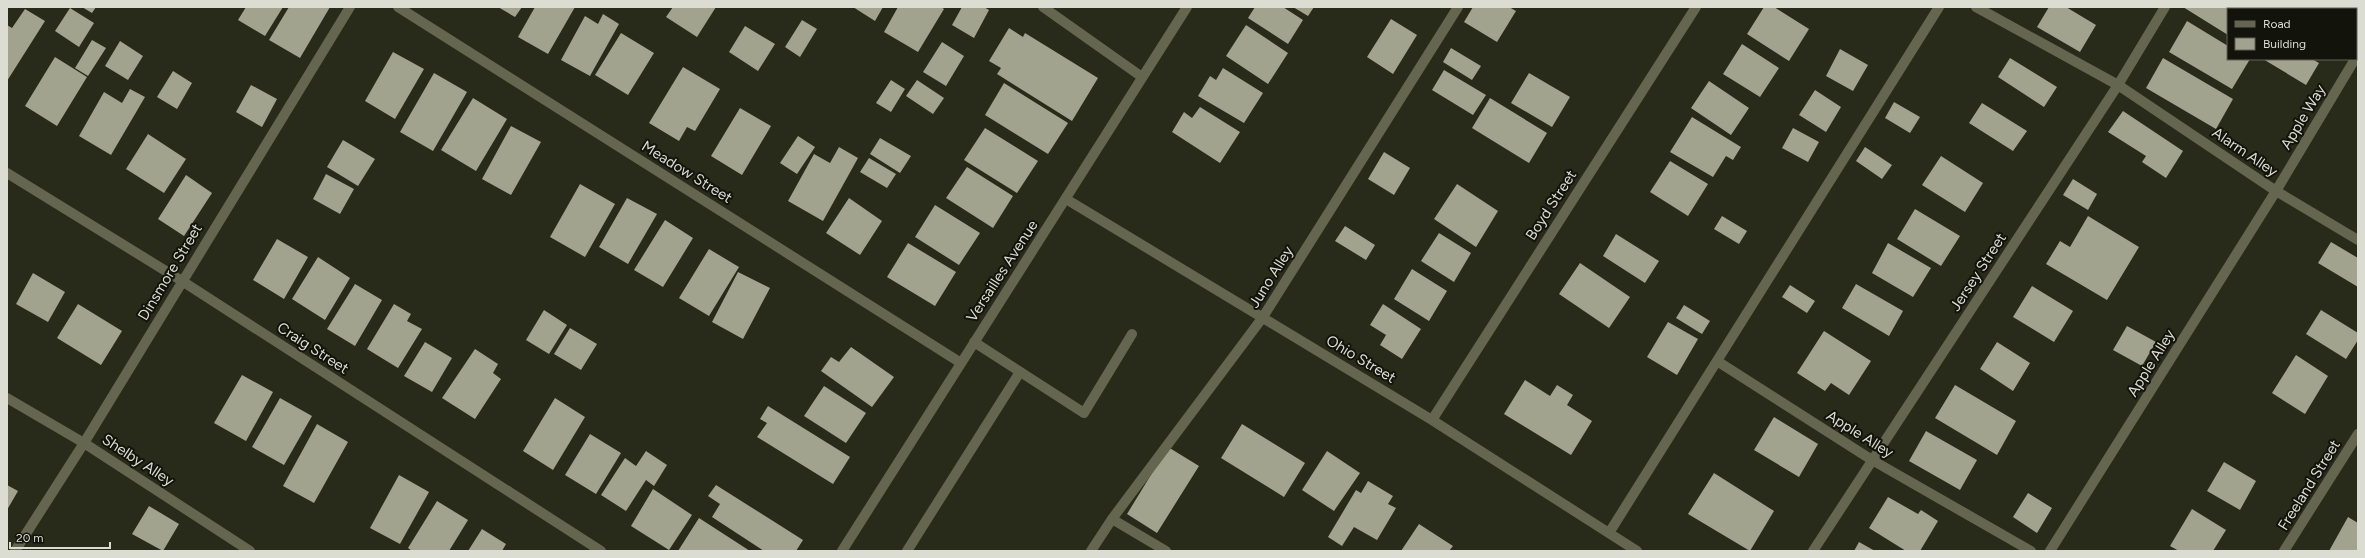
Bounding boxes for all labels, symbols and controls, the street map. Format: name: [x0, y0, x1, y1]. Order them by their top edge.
legend: [2227, 8, 2357, 60]
text: Road: [2263, 17, 2291, 31]
text: Building: [2263, 37, 2306, 51]
street label: Apple Way: [2277, 81, 2329, 153]
street label: Alarm Alley: [2209, 123, 2281, 181]
street label: Meadow Street: [638, 137, 736, 207]
street label: Boyd Street: [1522, 166, 1580, 243]
street label: Versailles Avenue: [962, 217, 1042, 325]
street label: Dinsmore Street: [134, 220, 206, 324]
street label: Jersey Street: [1946, 229, 2010, 314]
street label: Juno Alley: [1245, 243, 1297, 311]
street label: Craig Street: [274, 318, 352, 378]
street label: Apple Alley: [2123, 326, 2179, 400]
street label: Ohio Street: [1323, 331, 1399, 387]
street label: Apple Alley: [1823, 406, 1897, 462]
street label: Shelby Alley: [99, 430, 177, 490]
street label: Freeland Street: [2274, 436, 2344, 534]
scale bar: [10, 524, 110, 550]
text: 20 m: [16, 531, 44, 545]

